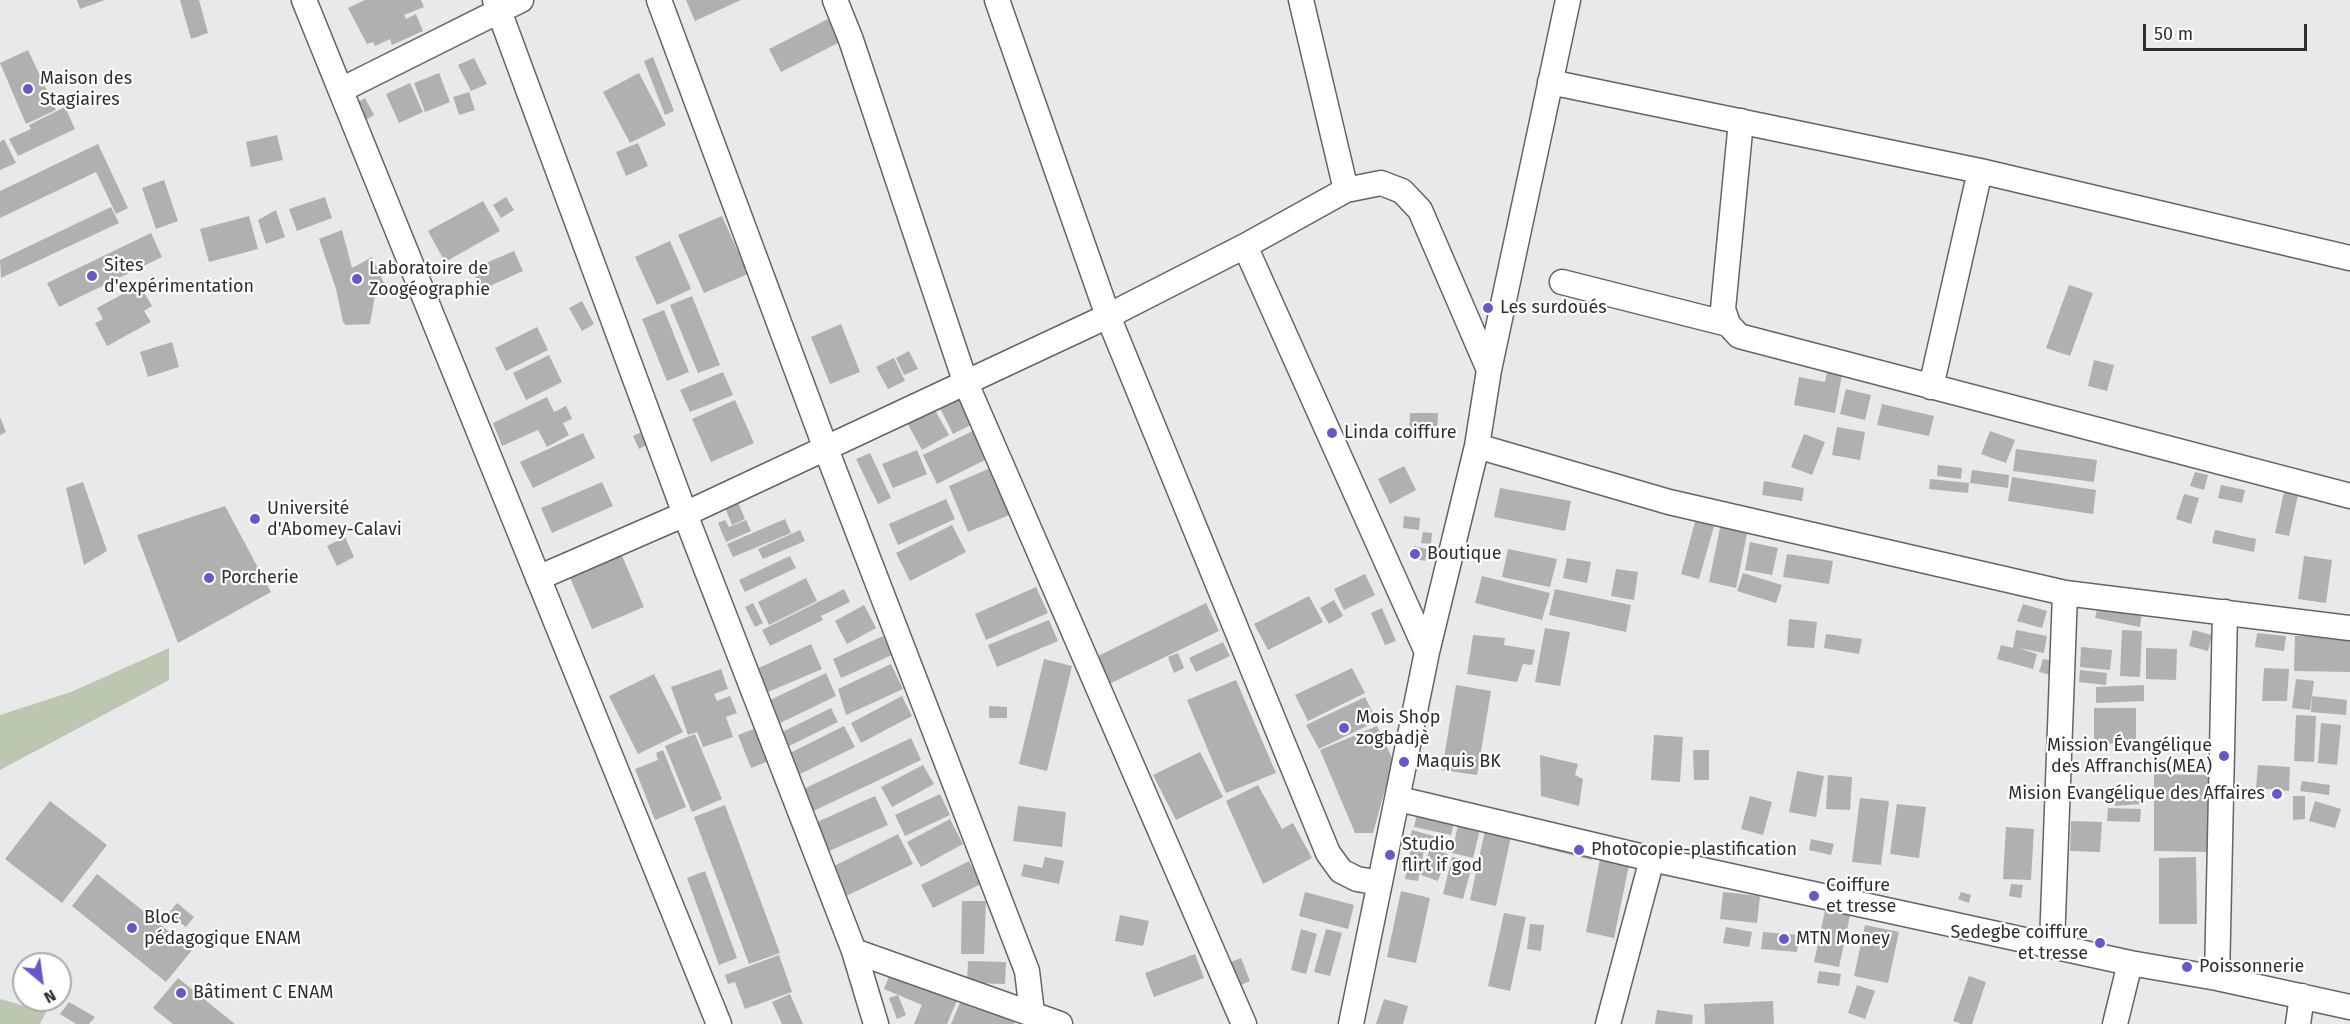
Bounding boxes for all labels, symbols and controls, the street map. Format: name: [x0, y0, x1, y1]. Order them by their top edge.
scale bar: [2146, 12, 2310, 50]
text: 50 m: [2154, 23, 2193, 45]
place label: Maison des Stagiaires: [40, 68, 132, 110]
marker: Maison des Stagiaires: [21, 82, 35, 96]
place label: Sites d'expérimentation: [104, 255, 254, 298]
place label: Laboratoire de Zoogéographie: [369, 258, 490, 300]
marker: Sites d'expérimentation: [85, 269, 99, 283]
marker: Laboratoire de Zoogéographie: [350, 272, 364, 286]
place label: Les surdoués: [1500, 297, 1607, 319]
marker: Les surdoués: [1481, 301, 1495, 315]
place label: Linda coiffure: [1344, 422, 1456, 444]
marker: Linda coiffure: [1325, 426, 1339, 440]
place label: Université d'Abomey-Calavi: [267, 498, 402, 540]
marker: Université d'Abomey-Calavi: [248, 512, 262, 526]
place label: Boutique: [1427, 543, 1502, 565]
marker: Boutique: [1408, 547, 1422, 561]
place label: Porcherie: [221, 567, 299, 589]
marker: Porcherie: [202, 571, 216, 585]
place label: Mois Shop zogbadjè: [1356, 707, 1440, 750]
marker: Mois Shop zogbadjè: [1337, 721, 1351, 735]
place label: Mission Évangélique des Affranchis(MEA): [2047, 735, 2212, 777]
marker: Mission Évangélique des Affranchis(MEA): [2217, 749, 2231, 763]
place label: Maquis BK: [1416, 751, 1501, 773]
marker: Maquis BK: [1397, 755, 1411, 769]
place label: Mision Evangélique des Affaires: [2008, 783, 2265, 805]
marker: Mision Evangélique des Affaires: [2270, 787, 2284, 801]
place label: Studio flirt if god: [1402, 834, 1482, 876]
place label: Photocopie-plastification: [1591, 839, 1797, 861]
marker: Photocopie-plastification: [1572, 843, 1586, 857]
marker: Studio flirt if god: [1383, 848, 1397, 862]
place label: Coiffure et tresse: [1826, 875, 1896, 918]
marker: Coiffure et tresse: [1807, 889, 1821, 903]
place label: Bloc pédagogique ENAM: [144, 907, 301, 950]
marker: Bloc pédagogique ENAM: [125, 921, 139, 935]
place label: Sedegbe coiffure et tresse: [1951, 922, 2088, 964]
place label: MTN Money: [1796, 928, 1890, 950]
marker: MTN Money: [1777, 932, 1791, 946]
marker: Sedegbe coiffure et tresse: [2093, 936, 2107, 950]
north arrow: [12, 952, 72, 1012]
place label: Poissonnerie: [2199, 956, 2304, 978]
marker: Poissonnerie: [2180, 960, 2194, 974]
place label: Bâtiment C ENAM: [193, 982, 333, 1004]
text: N: [41, 986, 59, 1007]
marker: Bâtiment C ENAM: [174, 986, 188, 1000]

